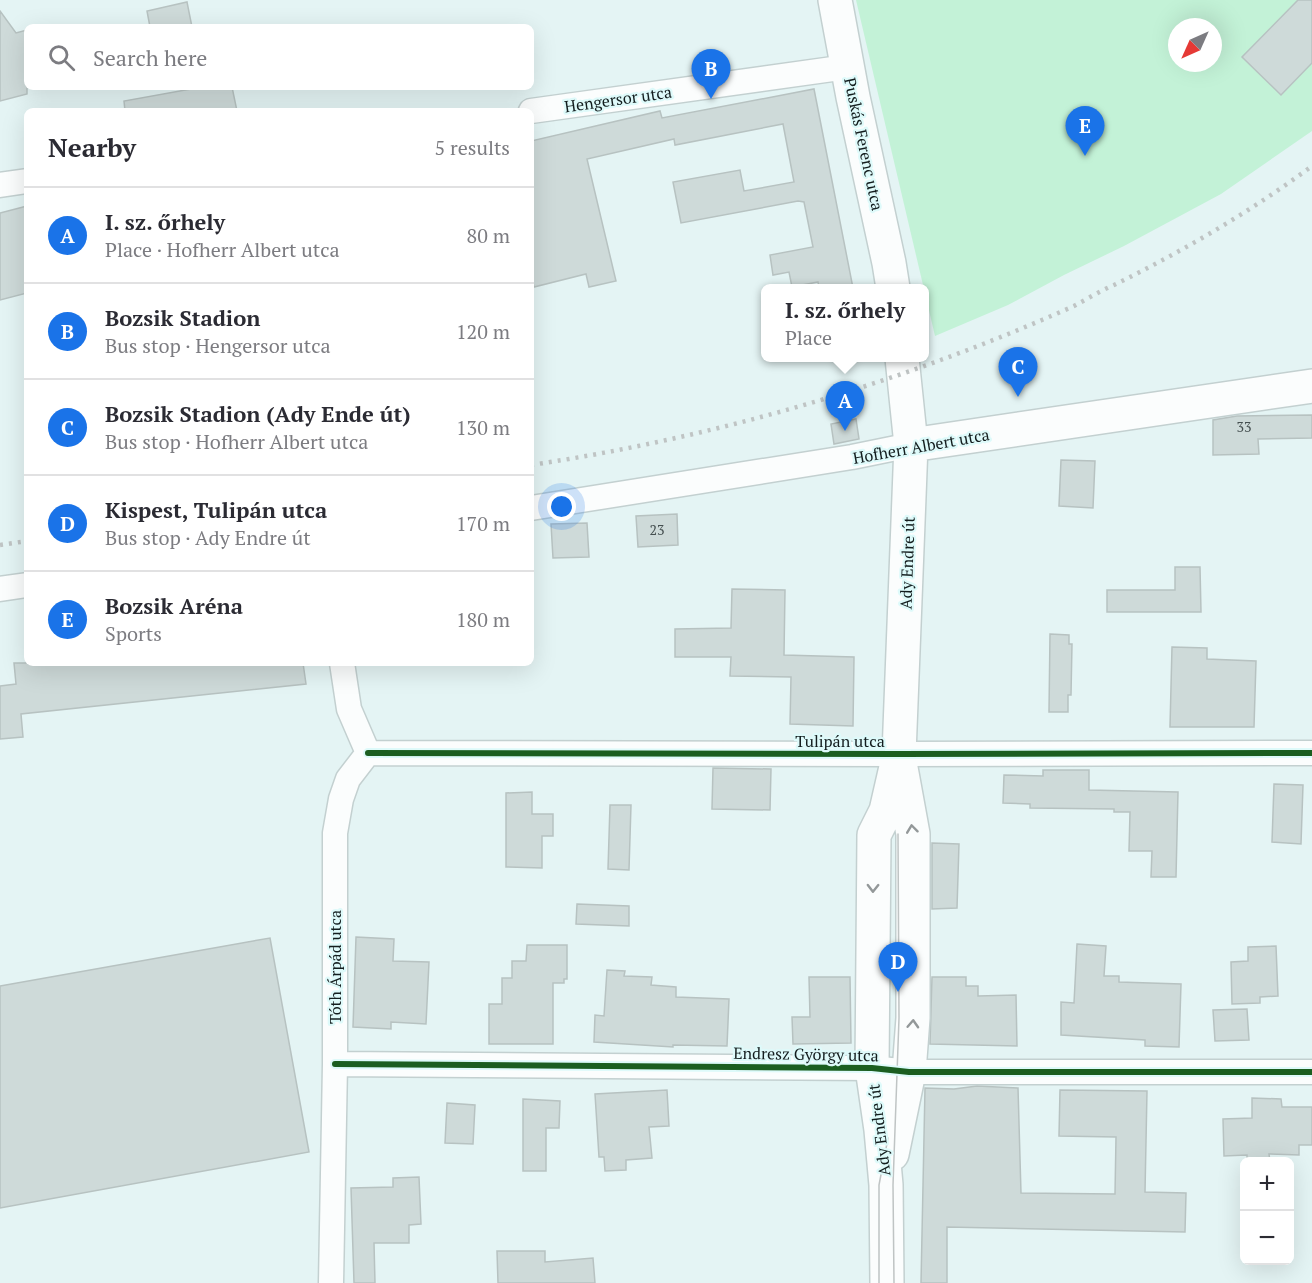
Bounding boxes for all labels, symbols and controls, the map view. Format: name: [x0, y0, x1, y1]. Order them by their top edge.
north arrow: [1168, 18, 1222, 72]
search box: [24, 24, 534, 90]
icon: search: [45, 41, 78, 74]
text: Search here: [93, 43, 207, 72]
pin: B: [692, 50, 730, 99]
street label: Puskás Ferenc utca: [839, 76, 889, 212]
street label: Hengersor utca: [563, 81, 673, 117]
pin: E: [1066, 106, 1104, 156]
text: Nearby: [48, 130, 136, 164]
text: 5 results: [435, 134, 510, 161]
text: I. sz. őrhely: [105, 207, 225, 236]
text: A: [60, 222, 75, 249]
text: 80 m: [467, 222, 510, 249]
text: Place · Hofherr Albert utca: [105, 236, 340, 263]
popup: [761, 284, 929, 362]
text: I. sz. őrhely: [785, 295, 905, 324]
text: Bozsik Stadion: [105, 303, 260, 332]
text: B: [61, 318, 74, 345]
text: 120 m: [456, 318, 510, 345]
text: Place: [785, 324, 832, 351]
text: Bus stop · Hengersor utca: [105, 332, 331, 359]
pin: C: [998, 348, 1038, 397]
pin: A: [826, 382, 864, 431]
text: Bozsik Stadion (Ady Ende út): [105, 399, 410, 428]
text: C: [61, 414, 74, 441]
text: 130 m: [456, 414, 510, 441]
house number: 33: [1237, 417, 1251, 436]
street label: Hofherr Albert utca: [851, 423, 991, 469]
text: Bus stop · Hofherr Albert utca: [105, 428, 368, 455]
your location: [547, 492, 576, 521]
text: Kispest, Tulipán utca: [105, 495, 327, 524]
text: D: [60, 510, 75, 537]
text: 170 m: [456, 510, 510, 537]
street label: Ady Endre út: [894, 516, 920, 610]
house number: 23: [650, 520, 664, 539]
text: Bus stop · Ady Endre út: [105, 524, 311, 551]
text: Bozsik Aréna: [105, 591, 243, 620]
text: E: [61, 606, 74, 633]
text: 180 m: [456, 606, 510, 633]
text: Sports: [105, 620, 162, 647]
street label: Tulipán utca: [795, 730, 885, 752]
one-way arrow: [906, 825, 919, 834]
one-way arrow: [867, 883, 880, 892]
street label: Tóth Árpád utca: [324, 910, 346, 1024]
pin: D: [878, 942, 918, 992]
one-way arrow: [906, 1020, 919, 1029]
street label: Endresz György utca: [733, 1042, 879, 1066]
street label: Ady Endre út: [862, 1083, 896, 1177]
map controls: [1240, 1157, 1294, 1265]
button: +: [1240, 1157, 1294, 1211]
button: −: [1240, 1211, 1294, 1265]

